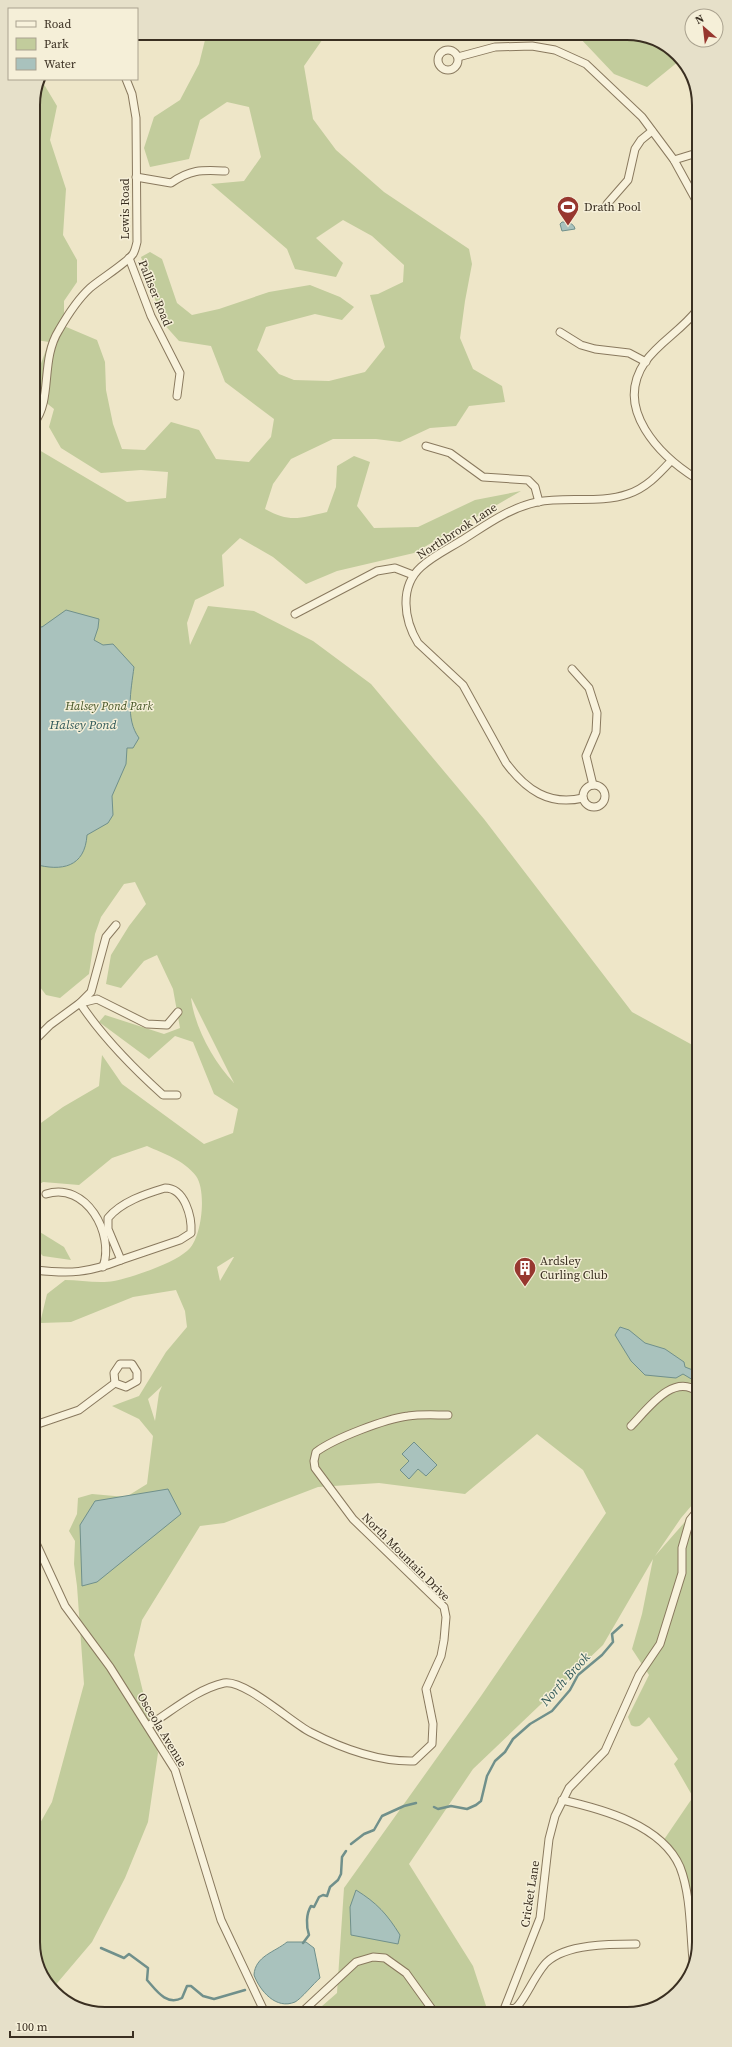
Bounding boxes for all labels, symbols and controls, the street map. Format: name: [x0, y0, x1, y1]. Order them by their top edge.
legend: [8, 8, 138, 80]
north arrow: [684, 8, 724, 48]
text: N: [692, 11, 707, 28]
text: Road: [44, 16, 71, 32]
text: Park: [44, 36, 69, 52]
text: Water: [44, 56, 76, 72]
street label: Lewis Road: [117, 178, 133, 240]
sports icon: Drath Pool: [555, 194, 581, 227]
place label: Drath Pool: [584, 199, 641, 215]
street label: Palliser Road: [134, 257, 176, 329]
street label: Northbrook Lane: [414, 499, 500, 563]
park label: Halsey Pond Park: [64, 698, 153, 714]
water label: Halsey Pond: [48, 716, 117, 733]
place label: Ardsley Curling Club: [540, 1253, 608, 1283]
building icon: Ardsley Curling Club: [512, 1255, 538, 1288]
street label: North Mountain Drive: [359, 1510, 453, 1604]
water label: North Brook: [536, 1648, 594, 1710]
street label: Osceola Avenue: [134, 1690, 190, 1770]
street label: Cricket Lane: [517, 1859, 543, 1929]
scale bar: [10, 2013, 133, 2039]
text: 100 m: [16, 2019, 48, 2035]

